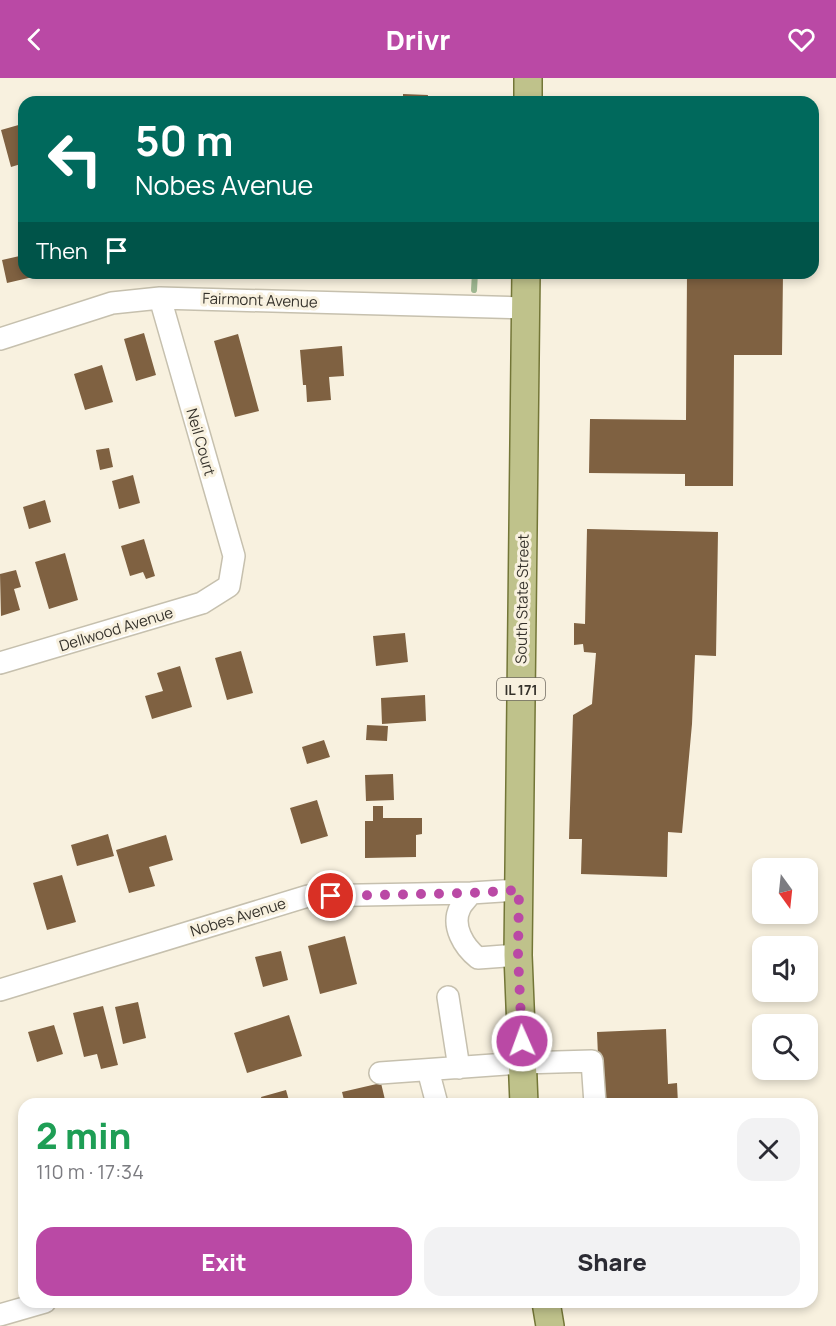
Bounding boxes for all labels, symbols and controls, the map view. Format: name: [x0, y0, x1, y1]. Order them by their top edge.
text: Drivr: [386, 21, 450, 58]
icon: back: [18, 23, 51, 56]
icon: heart: [785, 23, 818, 56]
text: 50 m: [135, 111, 233, 169]
icon: left: [36, 120, 114, 198]
text: Nobes Avenue: [135, 166, 313, 203]
icon: arrive: [100, 234, 133, 267]
text: Then: [36, 236, 88, 266]
street label: Fairmont Avenue: [202, 287, 318, 313]
street label: Neil Court: [181, 406, 221, 478]
street label: South State Street: [510, 534, 534, 664]
street label: Dellwood Avenue: [56, 602, 176, 656]
road number: IL 171: [497, 678, 545, 700]
north arrow: [752, 858, 818, 924]
map controls: [752, 858, 818, 1080]
pin: [305, 870, 356, 921]
icon: arrive: [314, 879, 347, 912]
street label: Nobes Avenue: [188, 892, 289, 942]
button: sound: [752, 936, 818, 1002]
position arrow: [490, 1009, 554, 1073]
button: search: [752, 1014, 818, 1080]
text: 2 min: [36, 1111, 131, 1160]
button: close: [737, 1118, 800, 1181]
text: 110 m · 17:34: [36, 1158, 144, 1185]
button: Exit: [36, 1227, 412, 1296]
button: Share: [424, 1227, 800, 1296]

